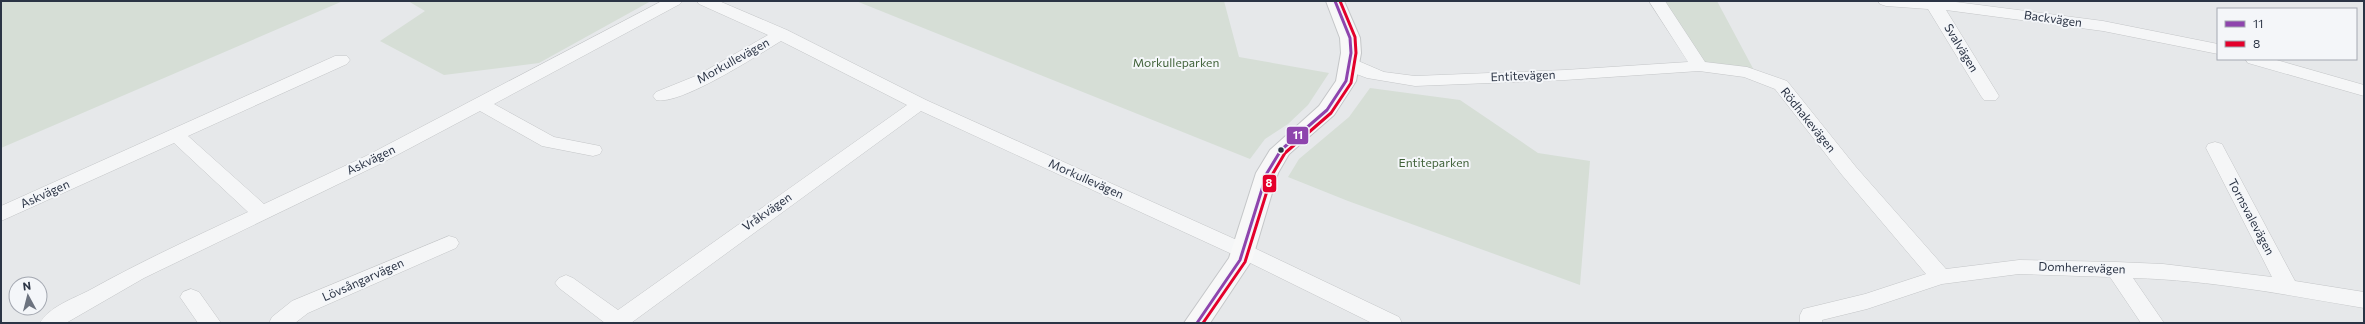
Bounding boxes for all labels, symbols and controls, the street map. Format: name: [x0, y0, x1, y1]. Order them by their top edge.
street label: Backvägen: [2023, 7, 2083, 29]
legend: [2217, 8, 2357, 60]
text: 11: [2253, 16, 2263, 30]
street label: Svalvägen: [1942, 21, 1982, 74]
street label: Morkullevägen: [694, 34, 771, 86]
text: 8: [2253, 36, 2260, 50]
park label: Morkulleparken: [1133, 55, 1219, 69]
street label: Entitevägen: [1490, 67, 1556, 83]
street label: Rödhakevägen: [1778, 84, 1839, 155]
line badge: 11: [1286, 126, 1309, 145]
text: 11: [1293, 128, 1303, 141]
street label: Askvägen: [344, 141, 397, 177]
unlabelled marker: [1276, 145, 1286, 155]
street label: Morkullevägen: [1047, 155, 1126, 201]
park label: Entiteparken: [1399, 155, 1469, 169]
line badge: 8: [1262, 174, 1277, 193]
street label: Askvägen: [18, 176, 71, 210]
text: 8: [1266, 176, 1273, 189]
street label: Tornsvalevägen: [2226, 176, 2278, 257]
street label: Vråkvägen: [739, 189, 794, 233]
street label: Lövsångarvägen: [320, 255, 406, 303]
street label: Domherrevägen: [2038, 258, 2126, 276]
north arrow: [8, 276, 48, 316]
text: N: [22, 279, 32, 293]

